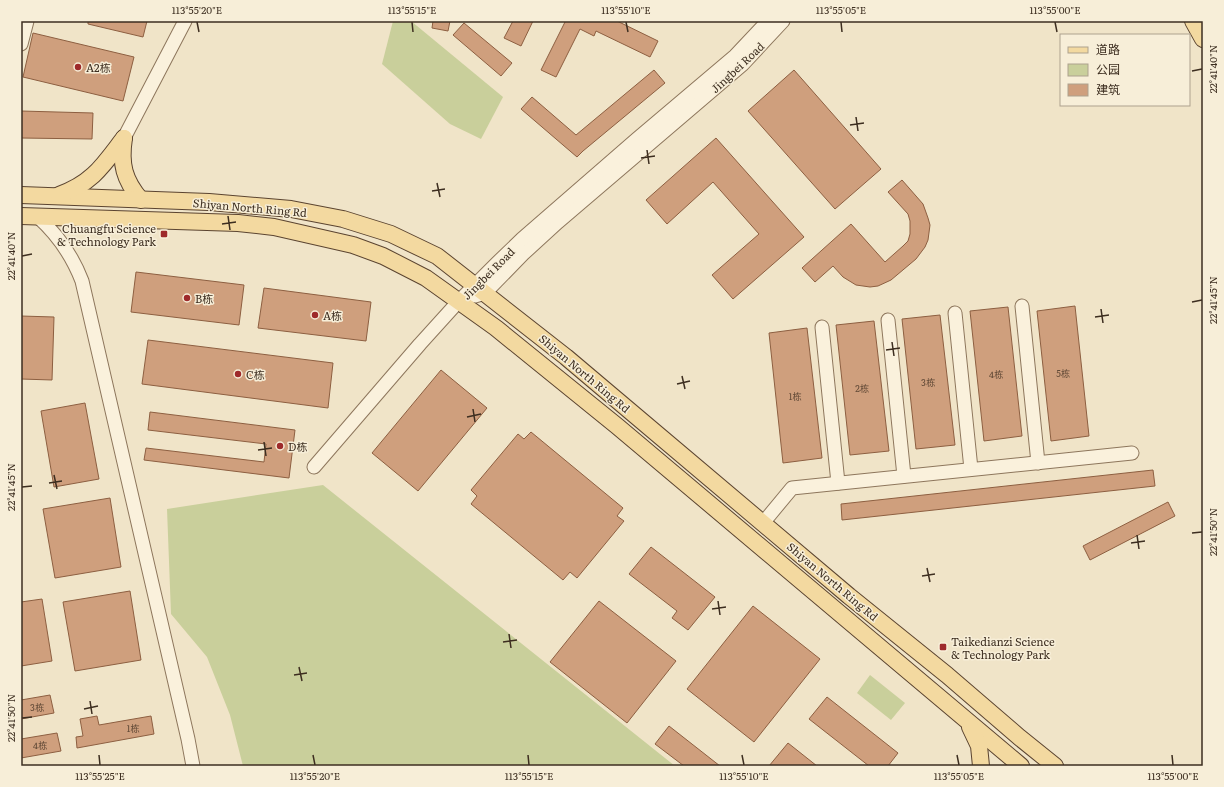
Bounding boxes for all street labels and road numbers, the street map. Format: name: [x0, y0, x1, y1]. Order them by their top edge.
street label: Jingbei Road: [707, 38, 767, 96]
street label: Shiyan North Ring Rd: [192, 194, 308, 220]
street label: Jingbei Road: [458, 243, 518, 303]
street label: Shiyan North Ring Rd: [536, 330, 634, 416]
street label: Shiyan North Ring Rd: [784, 538, 882, 624]

